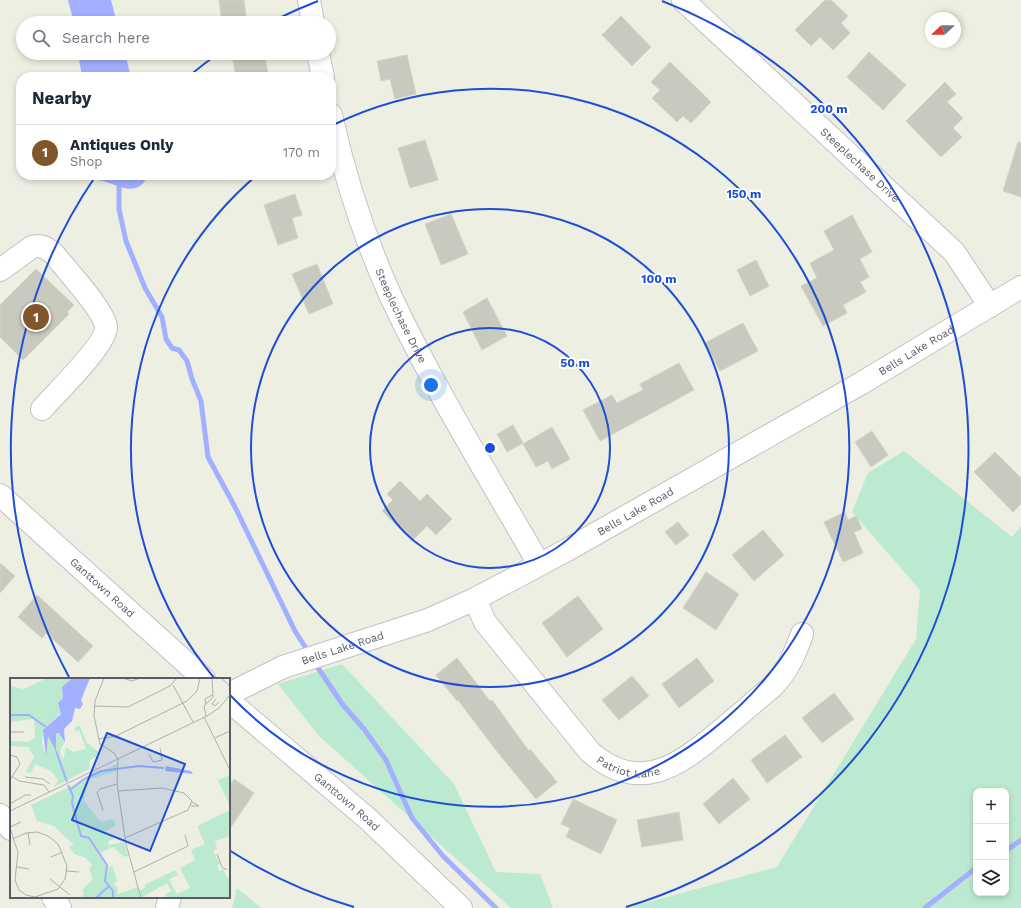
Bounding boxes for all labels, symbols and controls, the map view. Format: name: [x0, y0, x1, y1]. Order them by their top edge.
north arrow: [925, 12, 961, 48]
search box: [16, 16, 336, 60]
icon: search: [30, 27, 52, 49]
text: Search here: [62, 29, 150, 47]
text: Nearby: [32, 88, 91, 108]
text: 200 m: [810, 102, 848, 116]
street label: Steeplechase Drive: [818, 125, 903, 205]
text: Antiques Only: [70, 136, 173, 154]
text: 1: [42, 145, 48, 160]
text: 170 m: [283, 145, 320, 160]
text: Shop: [70, 154, 102, 169]
text: 150 m: [727, 187, 761, 201]
street label: Steeplechase Drive: [373, 266, 429, 365]
text: 100 m: [641, 272, 677, 286]
pin: 1: [23, 302, 49, 332]
street label: Bells Lake Road: [876, 322, 956, 378]
text: 50 m: [560, 356, 590, 370]
your location: [421, 375, 441, 395]
centre of rings: [483, 441, 497, 455]
street label: Bells Lake Road: [595, 485, 676, 538]
street label: Ganttown Road: [67, 555, 137, 620]
street label: Bells Lake Road: [300, 628, 385, 667]
inset map: [10, 678, 230, 898]
street label: Patriot Lane: [594, 753, 661, 780]
street label: Ganttown Road: [311, 770, 383, 833]
map controls: [973, 788, 1009, 896]
button: +: [973, 788, 1009, 824]
button: −: [973, 824, 1009, 860]
button: layers: [973, 860, 1009, 896]

